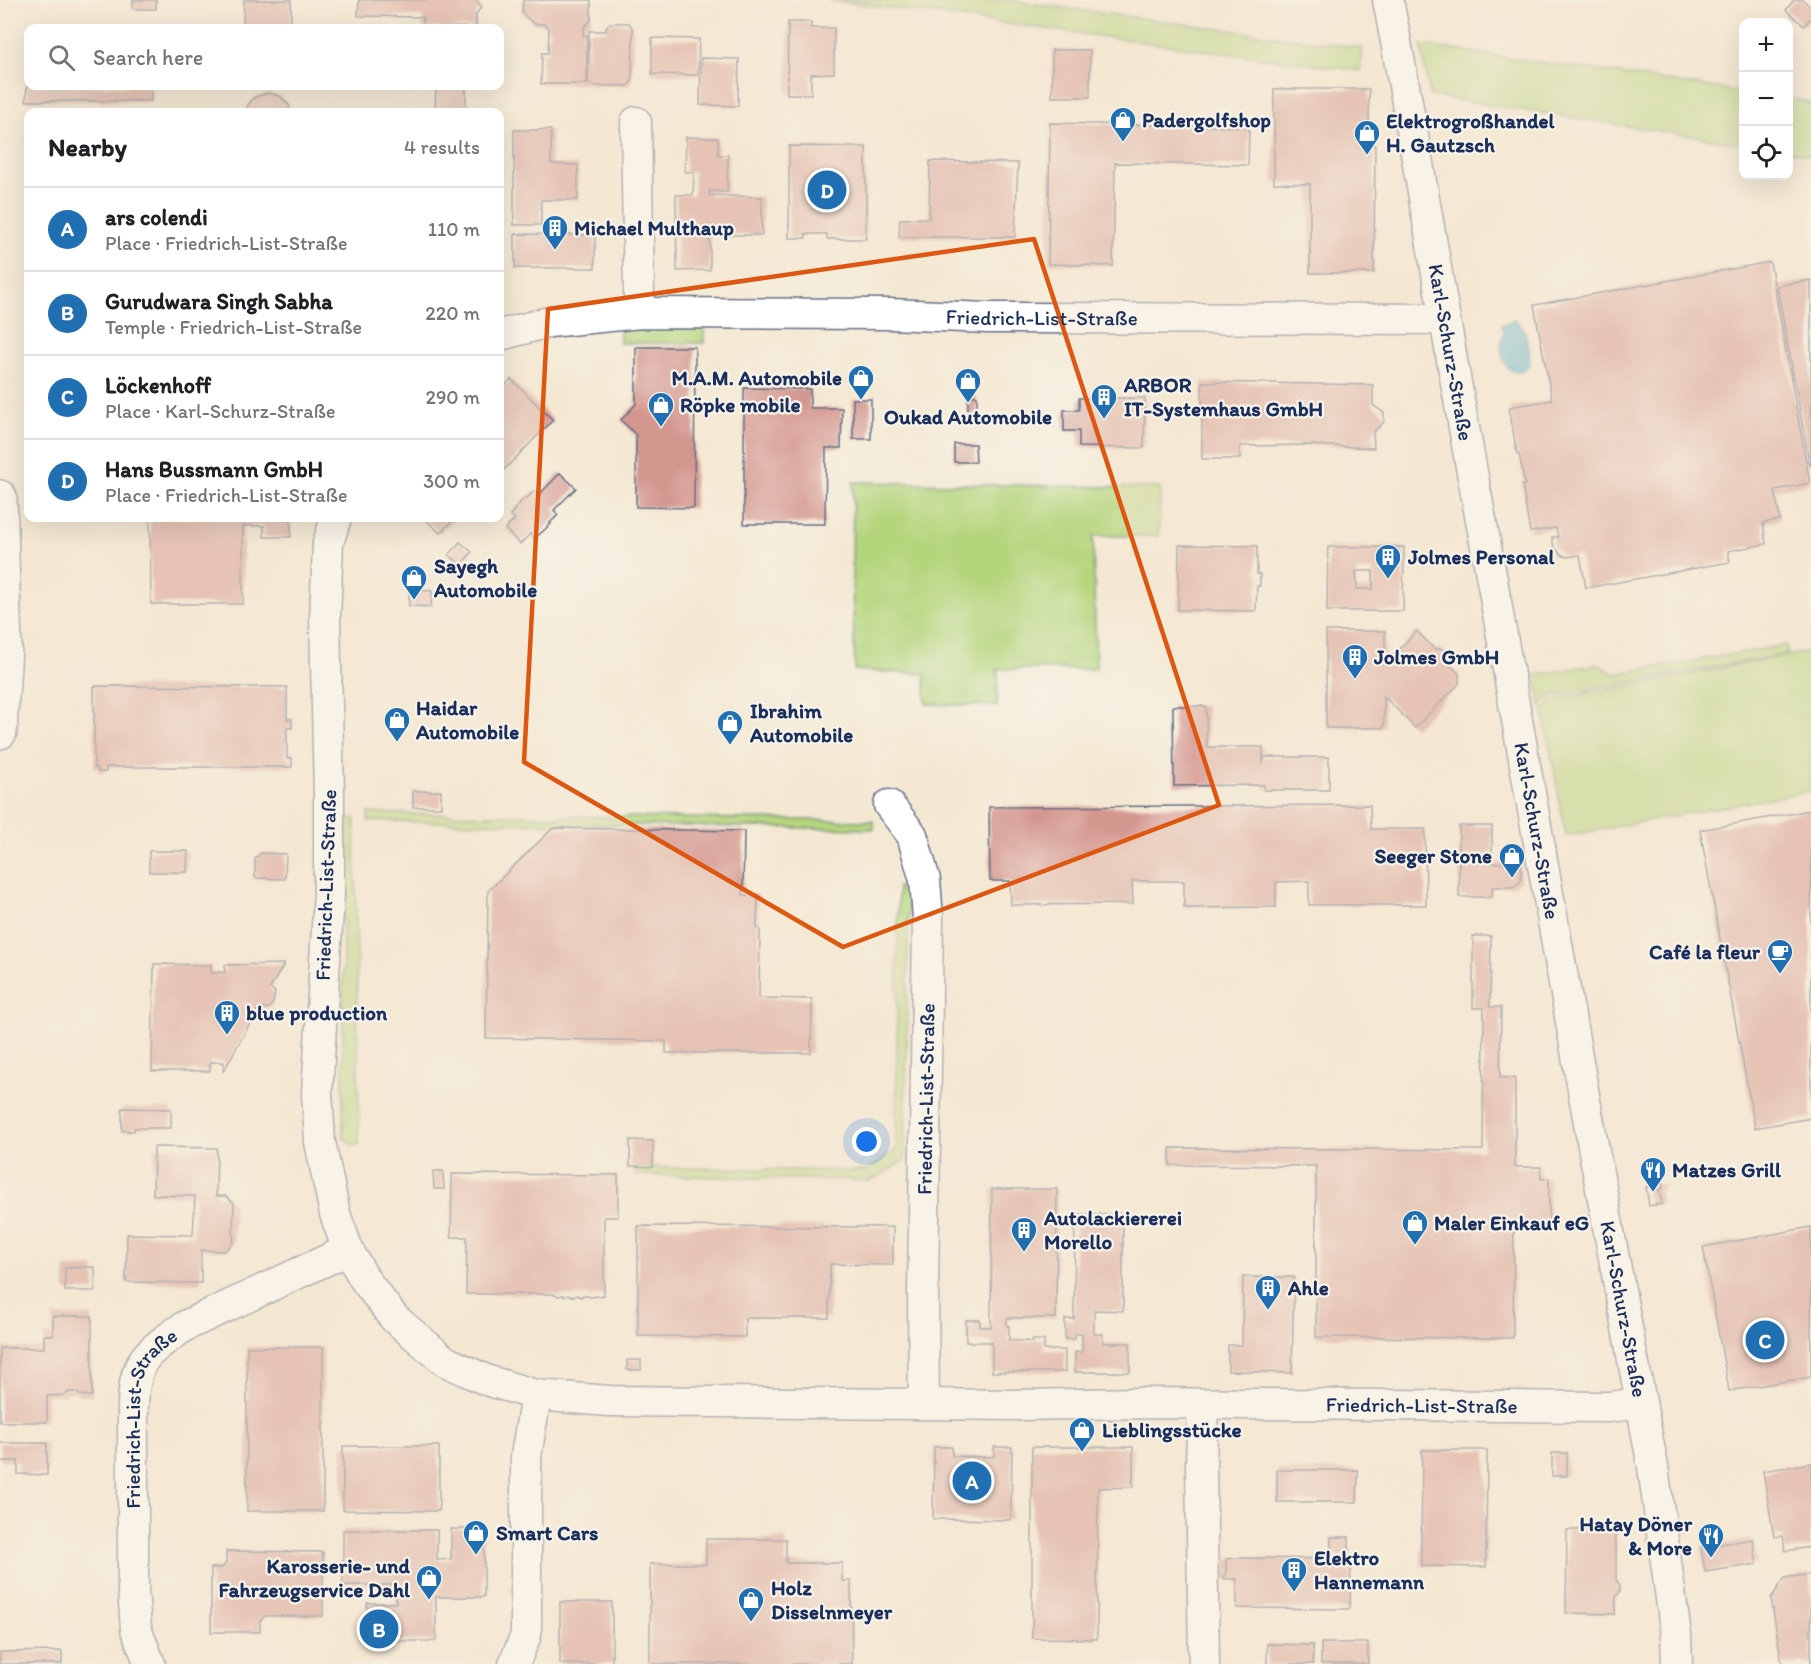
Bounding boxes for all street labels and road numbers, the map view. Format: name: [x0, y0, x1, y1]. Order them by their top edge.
street label: Karl-Schurz-Straße: [1424, 262, 1479, 443]
street label: Friedrich-List-Straße: [945, 303, 1138, 330]
street label: Karl-Schurz-Straße: [1509, 740, 1565, 921]
street label: Friedrich-List-Straße: [310, 789, 341, 981]
street label: Friedrich-List-Straße: [911, 1003, 940, 1195]
street label: Karl-Schurz-Straße: [1595, 1218, 1653, 1399]
street label: Friedrich-List-Straße: [120, 1322, 182, 1509]
street label: Friedrich-List-Straße: [1326, 1392, 1518, 1418]

